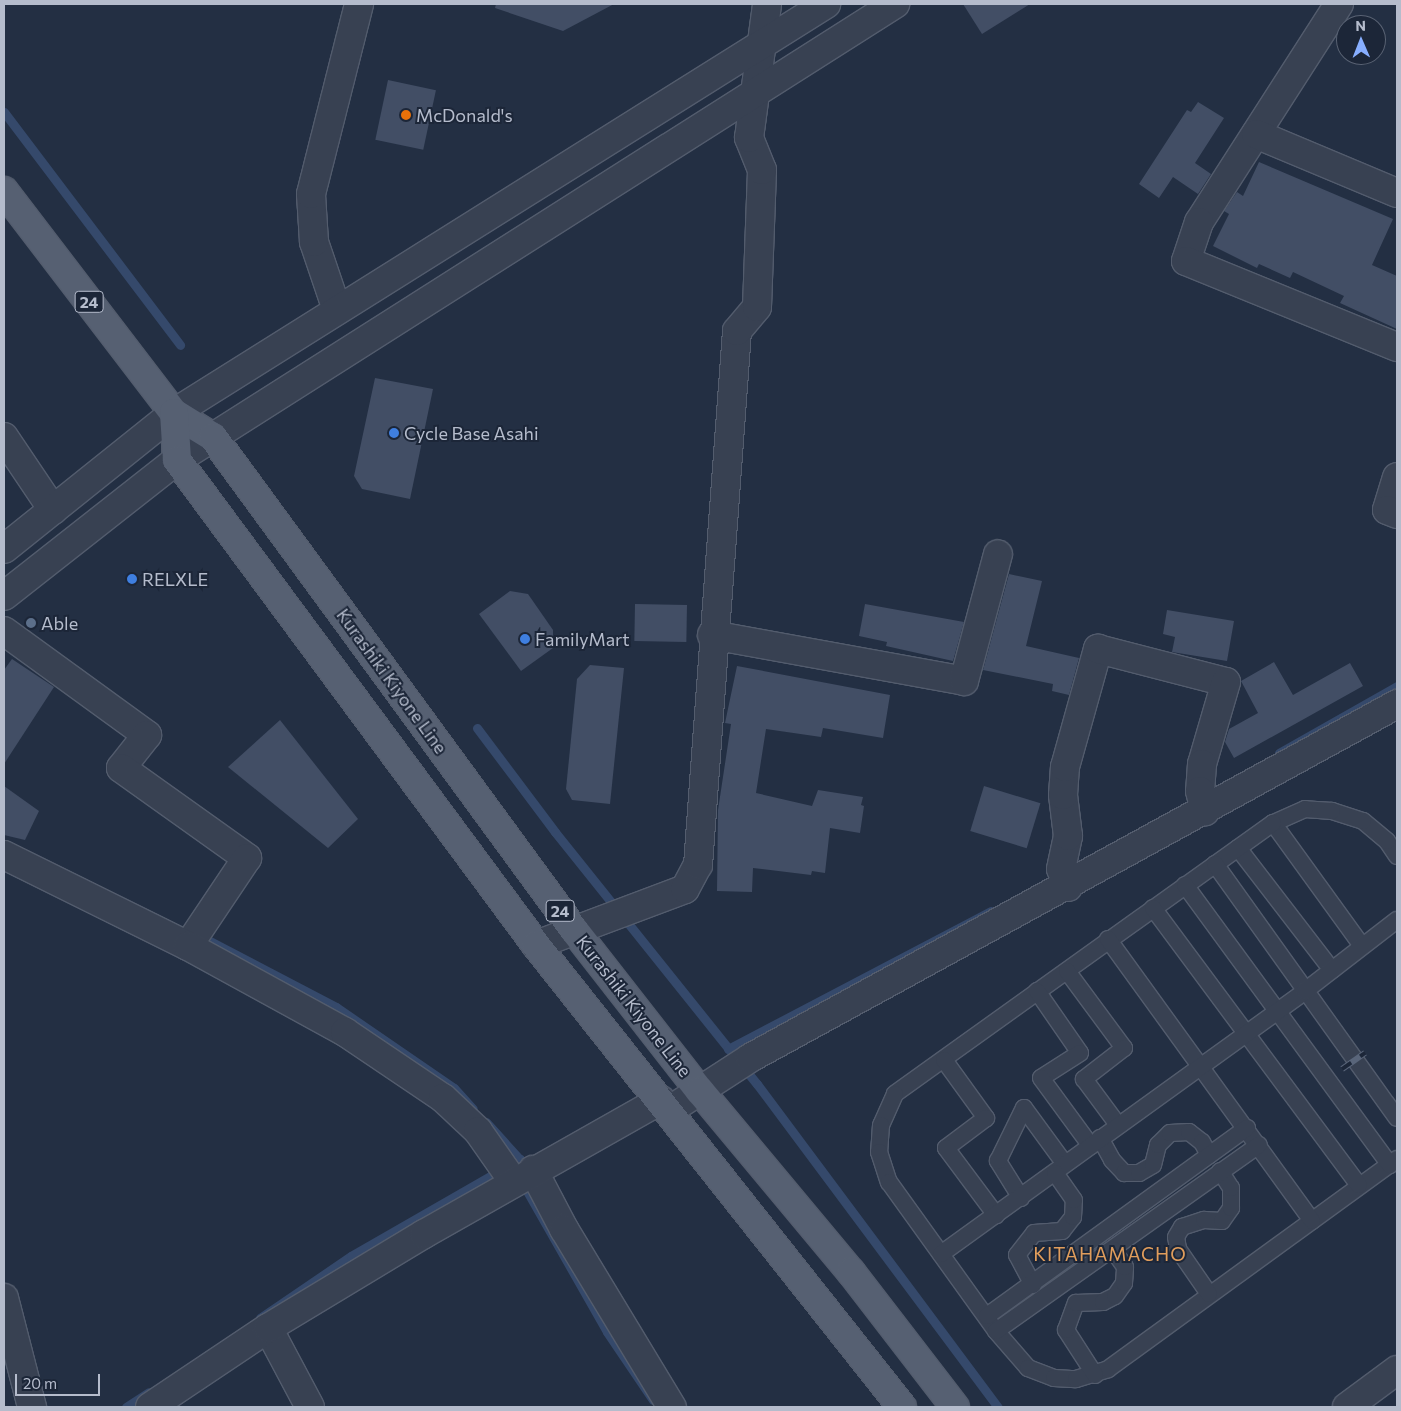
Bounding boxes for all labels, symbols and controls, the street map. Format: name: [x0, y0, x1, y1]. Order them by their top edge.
north arrow: [1336, 15, 1386, 65]
text: N: [1355, 17, 1366, 34]
place label: McDonald's: [416, 104, 513, 126]
marker: McDonald's: [400, 109, 412, 121]
road number: 24: [74, 288, 104, 316]
place label: Cycle Base Asahi: [404, 422, 539, 444]
marker: Cycle Base Asahi: [388, 427, 400, 439]
place label: RELXLE: [142, 568, 208, 590]
marker: RELXLE: [126, 573, 138, 585]
street label: Kurashiki Kiyone Line: [332, 604, 452, 758]
place label: Able: [41, 612, 78, 634]
marker: Able: [25, 617, 37, 629]
place label: FamilyMart: [535, 628, 630, 650]
marker: FamilyMart: [519, 633, 531, 645]
road number: 24: [545, 898, 575, 924]
street label: Kurashiki Kiyone Line: [572, 931, 696, 1081]
district label: KITAHAMACHO: [1032, 1243, 1188, 1265]
scale bar: [18, 1364, 102, 1396]
text: 20 m: [23, 1374, 57, 1392]

